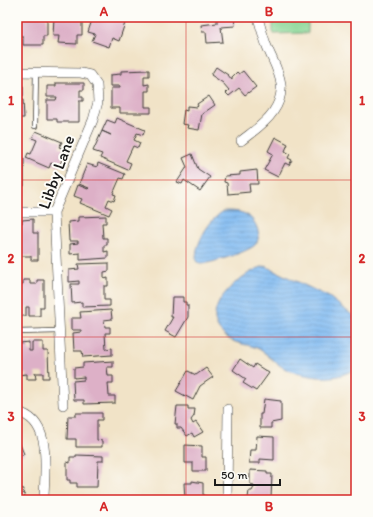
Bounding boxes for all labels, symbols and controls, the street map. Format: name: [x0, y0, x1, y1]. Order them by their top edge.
text: A: [99, 4, 109, 19]
text: B: [265, 4, 274, 19]
text: 1: [8, 93, 14, 108]
text: 1: [359, 93, 365, 108]
street label: Libby Lane: [33, 132, 79, 212]
text: 2: [8, 251, 15, 266]
text: 2: [359, 251, 366, 266]
text: 3: [7, 409, 15, 424]
text: 3: [358, 409, 366, 424]
scale bar: [215, 461, 280, 487]
text: 50 m: [221, 468, 247, 482]
text: A: [99, 499, 109, 514]
text: B: [265, 499, 274, 514]

